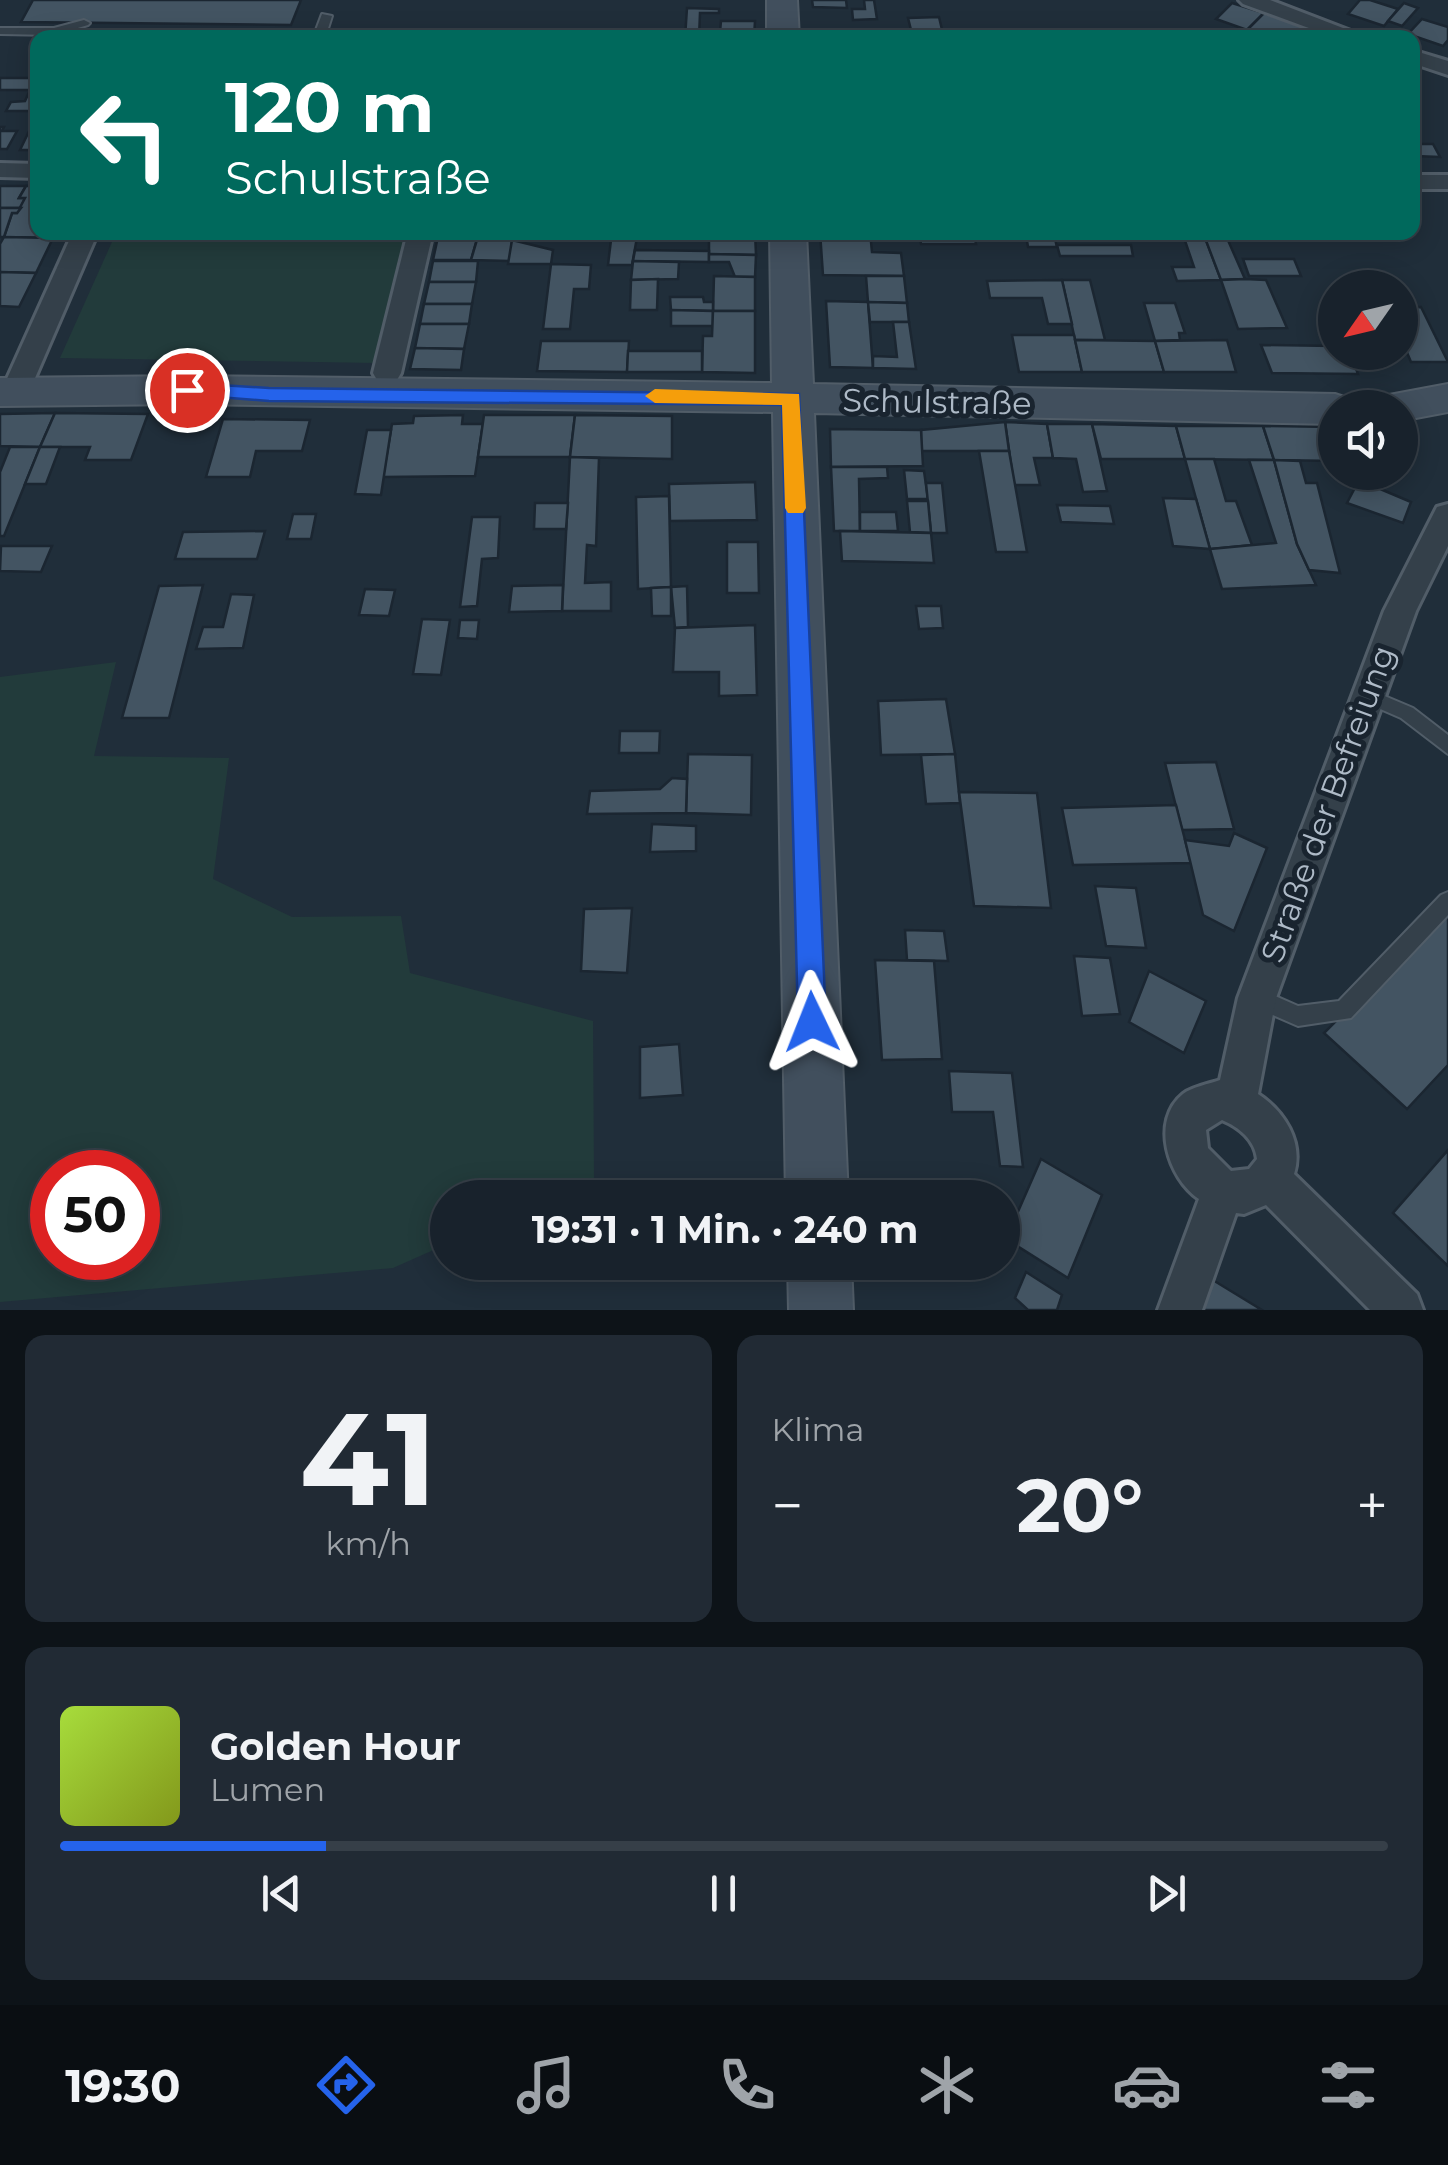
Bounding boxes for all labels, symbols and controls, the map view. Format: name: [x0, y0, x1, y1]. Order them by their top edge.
text: 120 m: [225, 64, 435, 150]
icon: left: [60, 70, 190, 200]
text: Schulstraße: [225, 150, 491, 205]
north arrow: [1318, 270, 1418, 370]
map controls: [1318, 270, 1418, 490]
pin: [145, 348, 230, 433]
icon: arrive: [160, 363, 215, 418]
street label: Schulstraße: [842, 380, 1032, 423]
button: sound: [1318, 390, 1418, 490]
street label: Straße der Befreiung: [1252, 640, 1403, 967]
position arrow: [760, 970, 864, 1074]
speed limit sign: 50: [30, 1150, 160, 1280]
text: 19:31 · 1 Min. · 240 m: [532, 1206, 918, 1253]
text: 41: [300, 1379, 437, 1538]
text: Klima: [772, 1410, 864, 1449]
text: 20°: [1016, 1459, 1143, 1551]
text: −: [772, 1472, 803, 1539]
text: +: [1356, 1472, 1388, 1539]
text: km/h: [326, 1524, 411, 1563]
text: Golden Hour: [210, 1723, 461, 1770]
text: Lumen: [210, 1770, 325, 1809]
icon: previous: [254, 1866, 309, 1921]
icon: pause: [696, 1866, 751, 1921]
icon: next: [1139, 1866, 1194, 1921]
icon: directions: [311, 2050, 381, 2120]
icon: music: [511, 2050, 581, 2120]
icon: phone: [712, 2050, 782, 2120]
icon: climate: [912, 2050, 982, 2120]
icon: car: [1112, 2050, 1182, 2120]
icon: filters: [1313, 2050, 1383, 2120]
text: 19:30: [65, 2058, 180, 2113]

